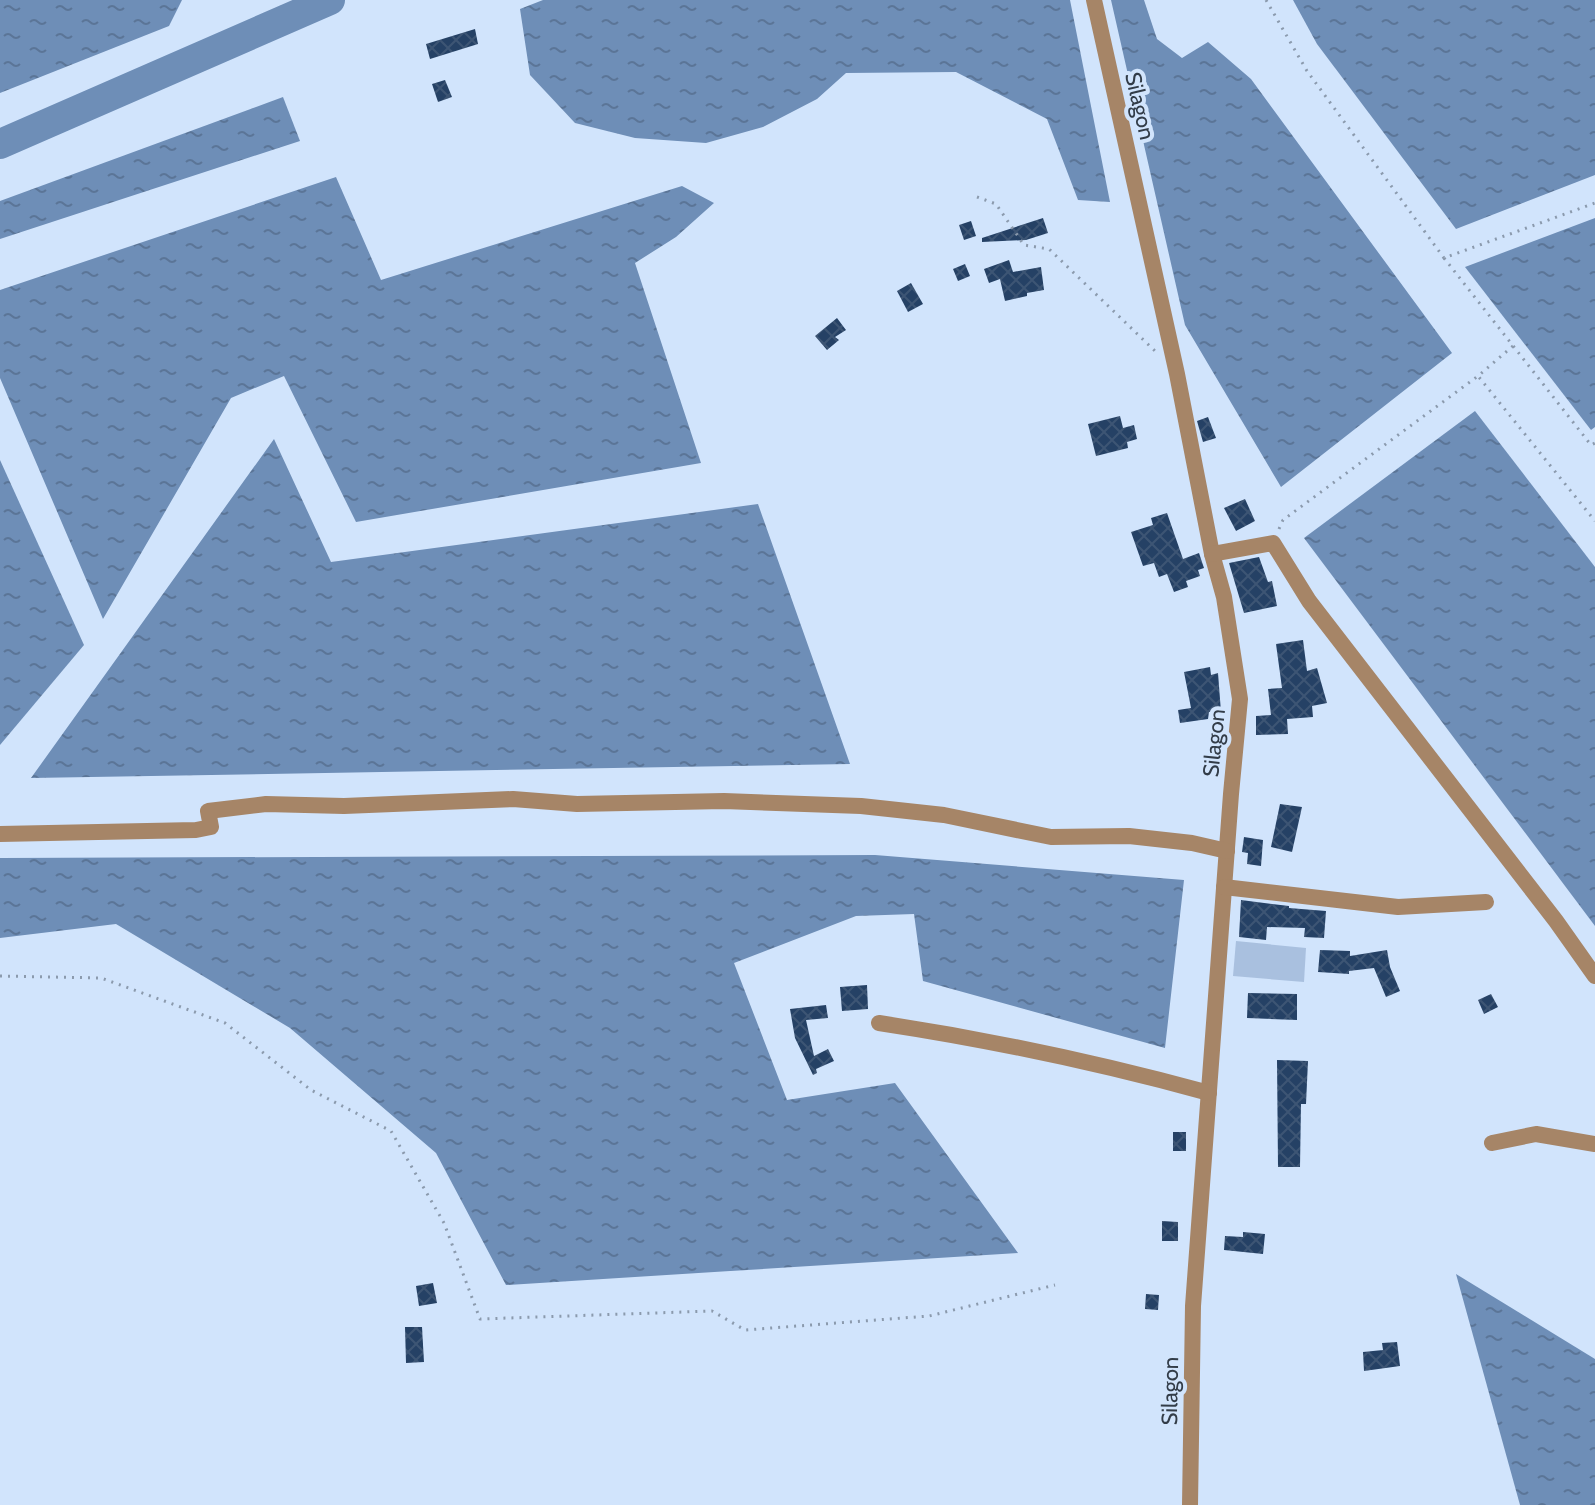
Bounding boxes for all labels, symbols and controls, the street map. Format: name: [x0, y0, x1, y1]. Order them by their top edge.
street label: Silagon: [1119, 70, 1161, 142]
street label: Silagon: [1197, 708, 1231, 778]
street label: Silagon: [1156, 1357, 1184, 1425]

